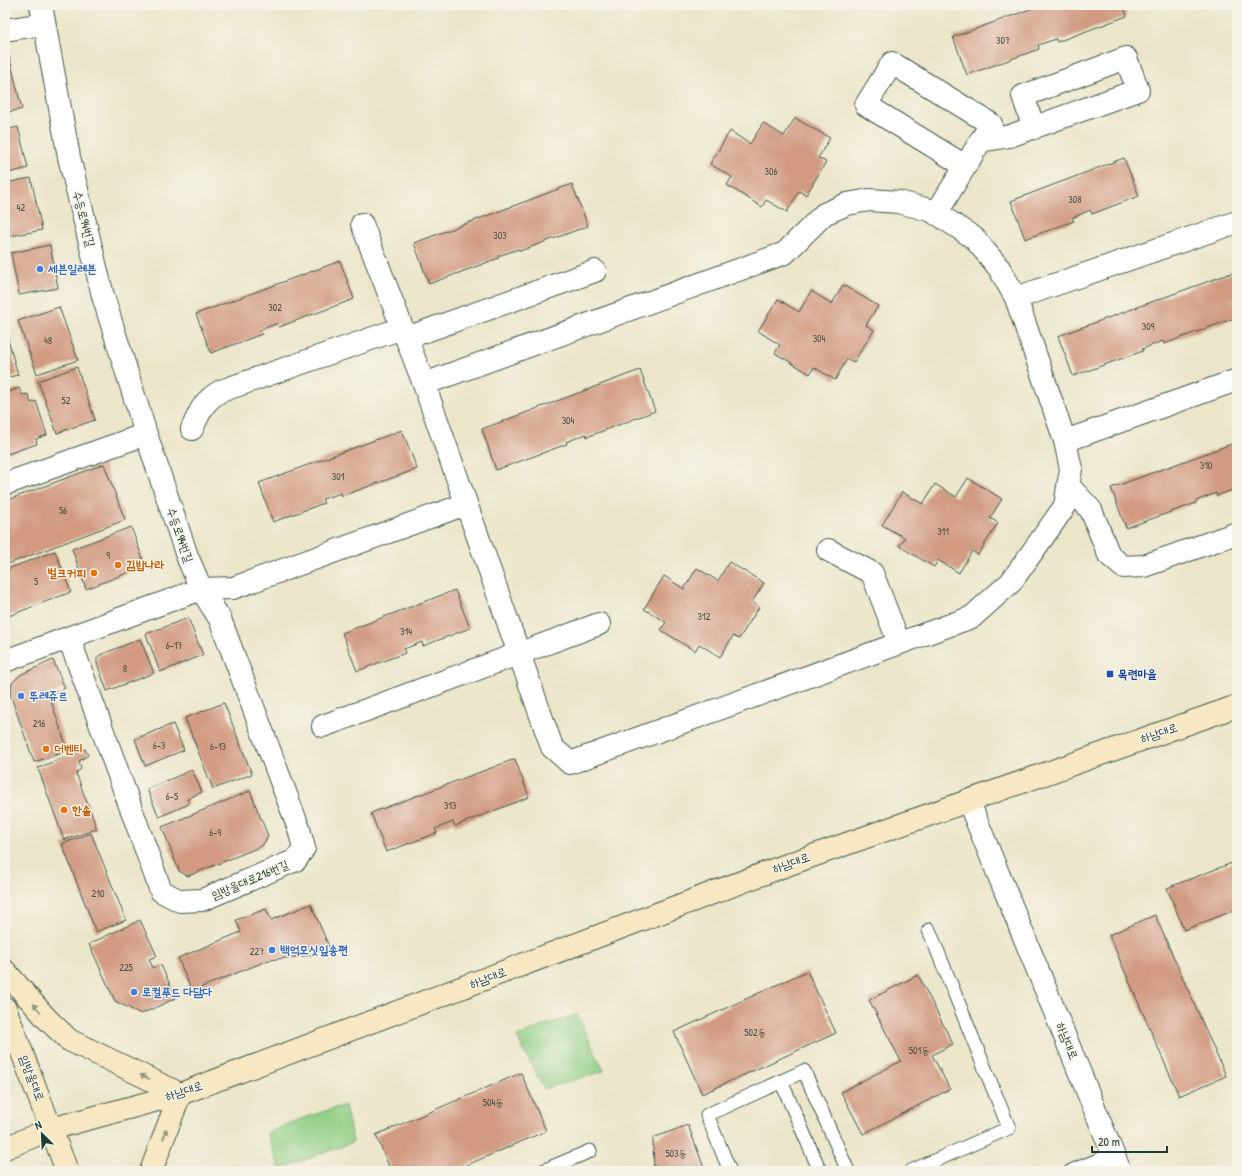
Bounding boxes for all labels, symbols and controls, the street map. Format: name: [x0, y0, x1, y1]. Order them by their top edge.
house number: 307: [996, 34, 1010, 47]
house number: 306: [765, 165, 777, 178]
street label: 수등로94번길: [69, 189, 100, 249]
house number: 308: [1068, 193, 1082, 206]
house number: 42: [17, 201, 26, 214]
house number: 303: [493, 229, 507, 242]
place label: 세븐일레븐: [47, 260, 97, 277]
marker: 세븐일레븐: [35, 264, 45, 274]
house number: 302: [268, 301, 282, 314]
house number: 309: [1142, 320, 1155, 333]
house number: 304: [813, 332, 826, 345]
house number: 48: [44, 334, 52, 347]
house number: 52: [62, 394, 71, 407]
house number: 304: [562, 414, 575, 427]
house number: 310: [1200, 459, 1213, 472]
house number: 301: [332, 470, 345, 483]
house number: 56: [59, 504, 67, 517]
street label: 수등로94번길: [163, 505, 198, 565]
house number: 311: [937, 525, 949, 538]
house number: 9: [106, 549, 110, 562]
place label: 김밥나라: [126, 556, 165, 573]
marker: 김밥나라: [113, 560, 123, 570]
place label: 벌크커피: [47, 564, 86, 581]
marker: 벌크커피: [89, 568, 99, 578]
house number: 5: [34, 575, 39, 588]
house number: 312: [698, 610, 711, 623]
house number: 314: [400, 625, 412, 638]
house number: 6-17: [166, 639, 182, 652]
house number: 8: [123, 662, 127, 675]
place label: 목련마을: [1118, 665, 1157, 682]
marker: 목련마을: [1105, 669, 1115, 679]
place label: 뚜레쥬르: [29, 687, 68, 704]
marker: 뚜레쥬르: [16, 691, 26, 701]
house number: 216: [33, 717, 45, 730]
street label: 하남대로: [1138, 718, 1180, 747]
house number: 6-3: [153, 739, 166, 752]
place label: 더벤티: [54, 740, 83, 757]
house number: 6-13: [210, 740, 227, 753]
marker: 더벤티: [41, 744, 51, 754]
house number: 6-5: [166, 790, 179, 803]
house number: 313: [444, 799, 457, 812]
place label: 한솥: [71, 801, 92, 818]
marker: 한솥: [59, 805, 69, 815]
house number: 6-9: [209, 826, 221, 839]
street label: 하남대로: [770, 848, 812, 877]
street label: 임방울대로216번길: [209, 855, 291, 903]
house number: 210: [92, 887, 105, 900]
place label: 백억모싯잎송편: [280, 941, 348, 958]
house number: 227: [250, 945, 264, 958]
marker: 백억모싯잎송편: [267, 945, 277, 955]
house number: 225: [119, 961, 134, 974]
street label: 하남대로: [467, 963, 509, 992]
place label: 로컬푸드 다담다: [142, 983, 213, 1000]
marker: 로컬푸드 다담다: [129, 987, 139, 997]
one-way arrow: [32, 1002, 41, 1013]
street label: 하남대로: [1052, 1020, 1083, 1062]
house number: 502동: [744, 1026, 766, 1039]
house number: 501동: [909, 1044, 929, 1057]
street label: 임방울대로: [16, 1052, 49, 1103]
one-way arrow: [139, 1074, 150, 1080]
street label: 하남대로: [163, 1076, 205, 1105]
house number: 504동: [483, 1096, 503, 1109]
north arrow: [22, 1114, 62, 1154]
text: N: [32, 1117, 44, 1132]
one-way arrow: [162, 1128, 168, 1140]
scale bar: [1092, 1128, 1167, 1154]
text: 20 m: [1098, 1133, 1120, 1150]
house number: 503동: [665, 1147, 687, 1160]

